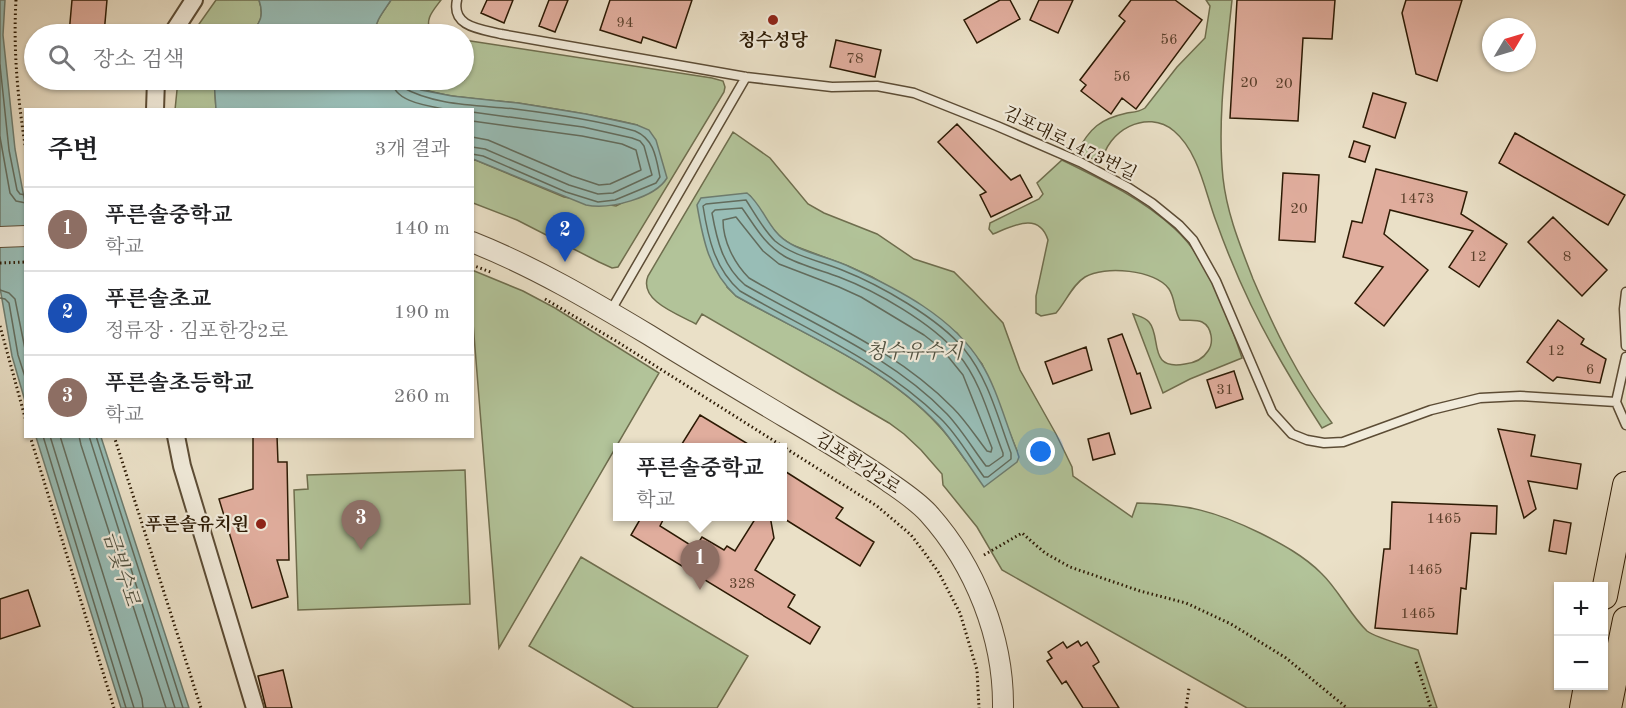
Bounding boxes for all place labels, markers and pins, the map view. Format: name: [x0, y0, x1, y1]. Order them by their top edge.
marker: 청수성당: [766, 13, 780, 27]
place label: 청수성당: [738, 30, 808, 50]
pin: 2: [546, 212, 584, 262]
pin: 3: [342, 500, 380, 550]
place label: 푸른솔유치원: [145, 514, 249, 534]
marker: 푸른솔유치원: [254, 517, 268, 531]
pin: 1: [680, 540, 720, 590]

